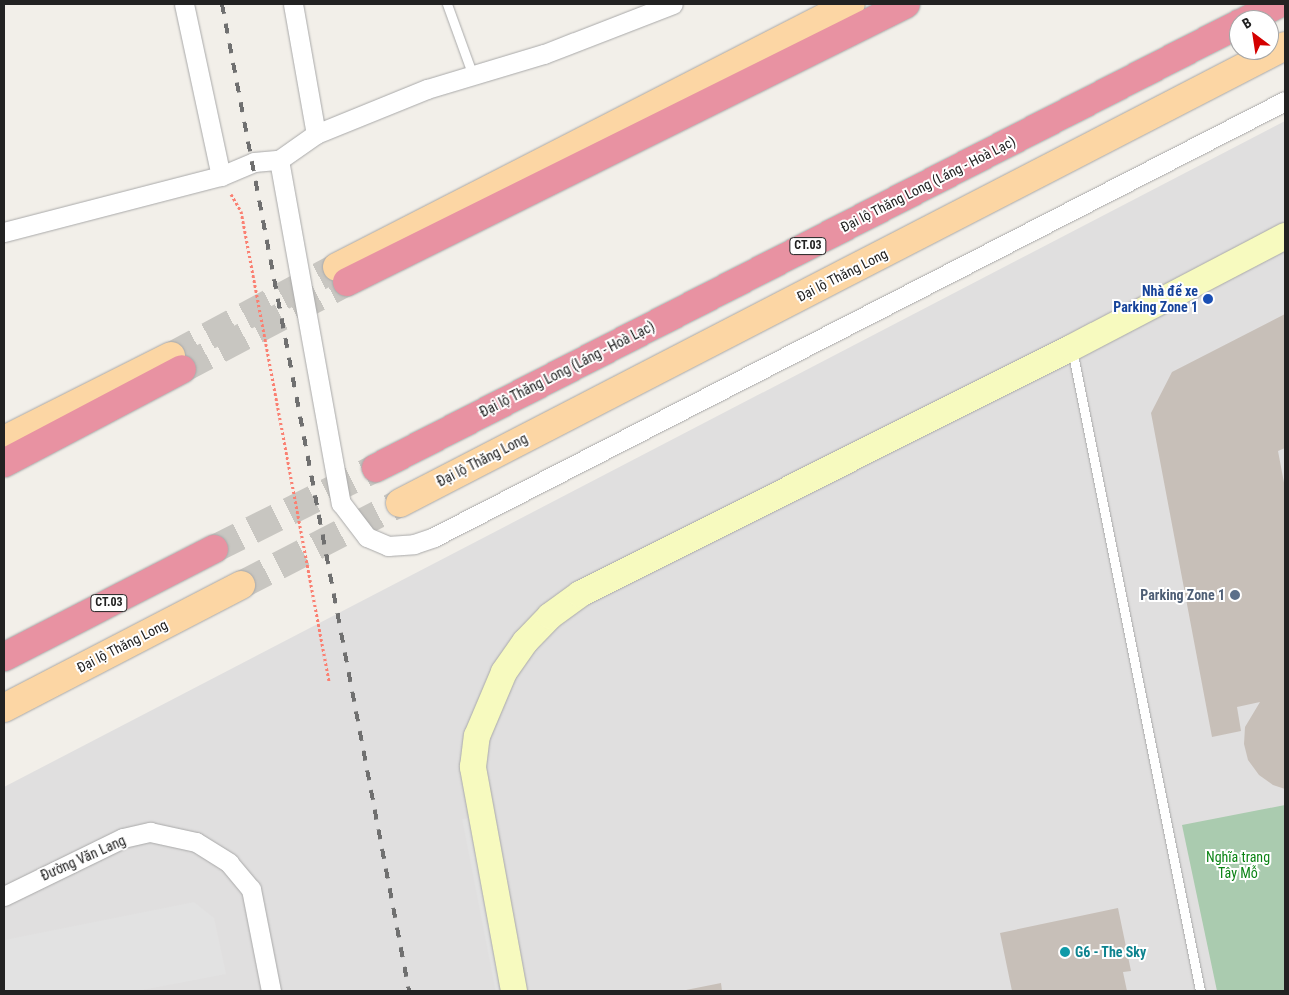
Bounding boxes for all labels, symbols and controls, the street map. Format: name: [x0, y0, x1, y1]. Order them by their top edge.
north arrow: [1229, 10, 1279, 60]
text: B: [1239, 14, 1254, 32]
street label: Đại lộ Thăng Long (Láng - Hoà Lạc): [838, 132, 1018, 236]
road number: CT.03: [789, 237, 827, 256]
street label: Đại lộ Thăng Long: [794, 245, 890, 305]
place label: Nhà để xe Parking Zone 1: [1113, 283, 1198, 316]
marker: Nhà để xe Parking Zone 1: [1202, 293, 1214, 305]
street label: Đại lộ Thăng Long (Láng - Hoà Lạc): [477, 317, 657, 421]
street label: Đại lộ Thăng Long: [434, 430, 530, 490]
place label: Parking Zone 1: [1140, 587, 1225, 603]
marker: Parking Zone 1: [1229, 589, 1241, 601]
road number: CT.03: [90, 594, 128, 612]
street label: Đại lộ Thăng Long: [74, 616, 170, 676]
street label: Đường Văn Lang: [38, 832, 128, 884]
park label: Nghĩa trang Tây Mỗ: [1206, 849, 1270, 882]
place label: G6 - The Sky: [1075, 944, 1147, 960]
marker: G6 - The Sky: [1059, 946, 1071, 958]

